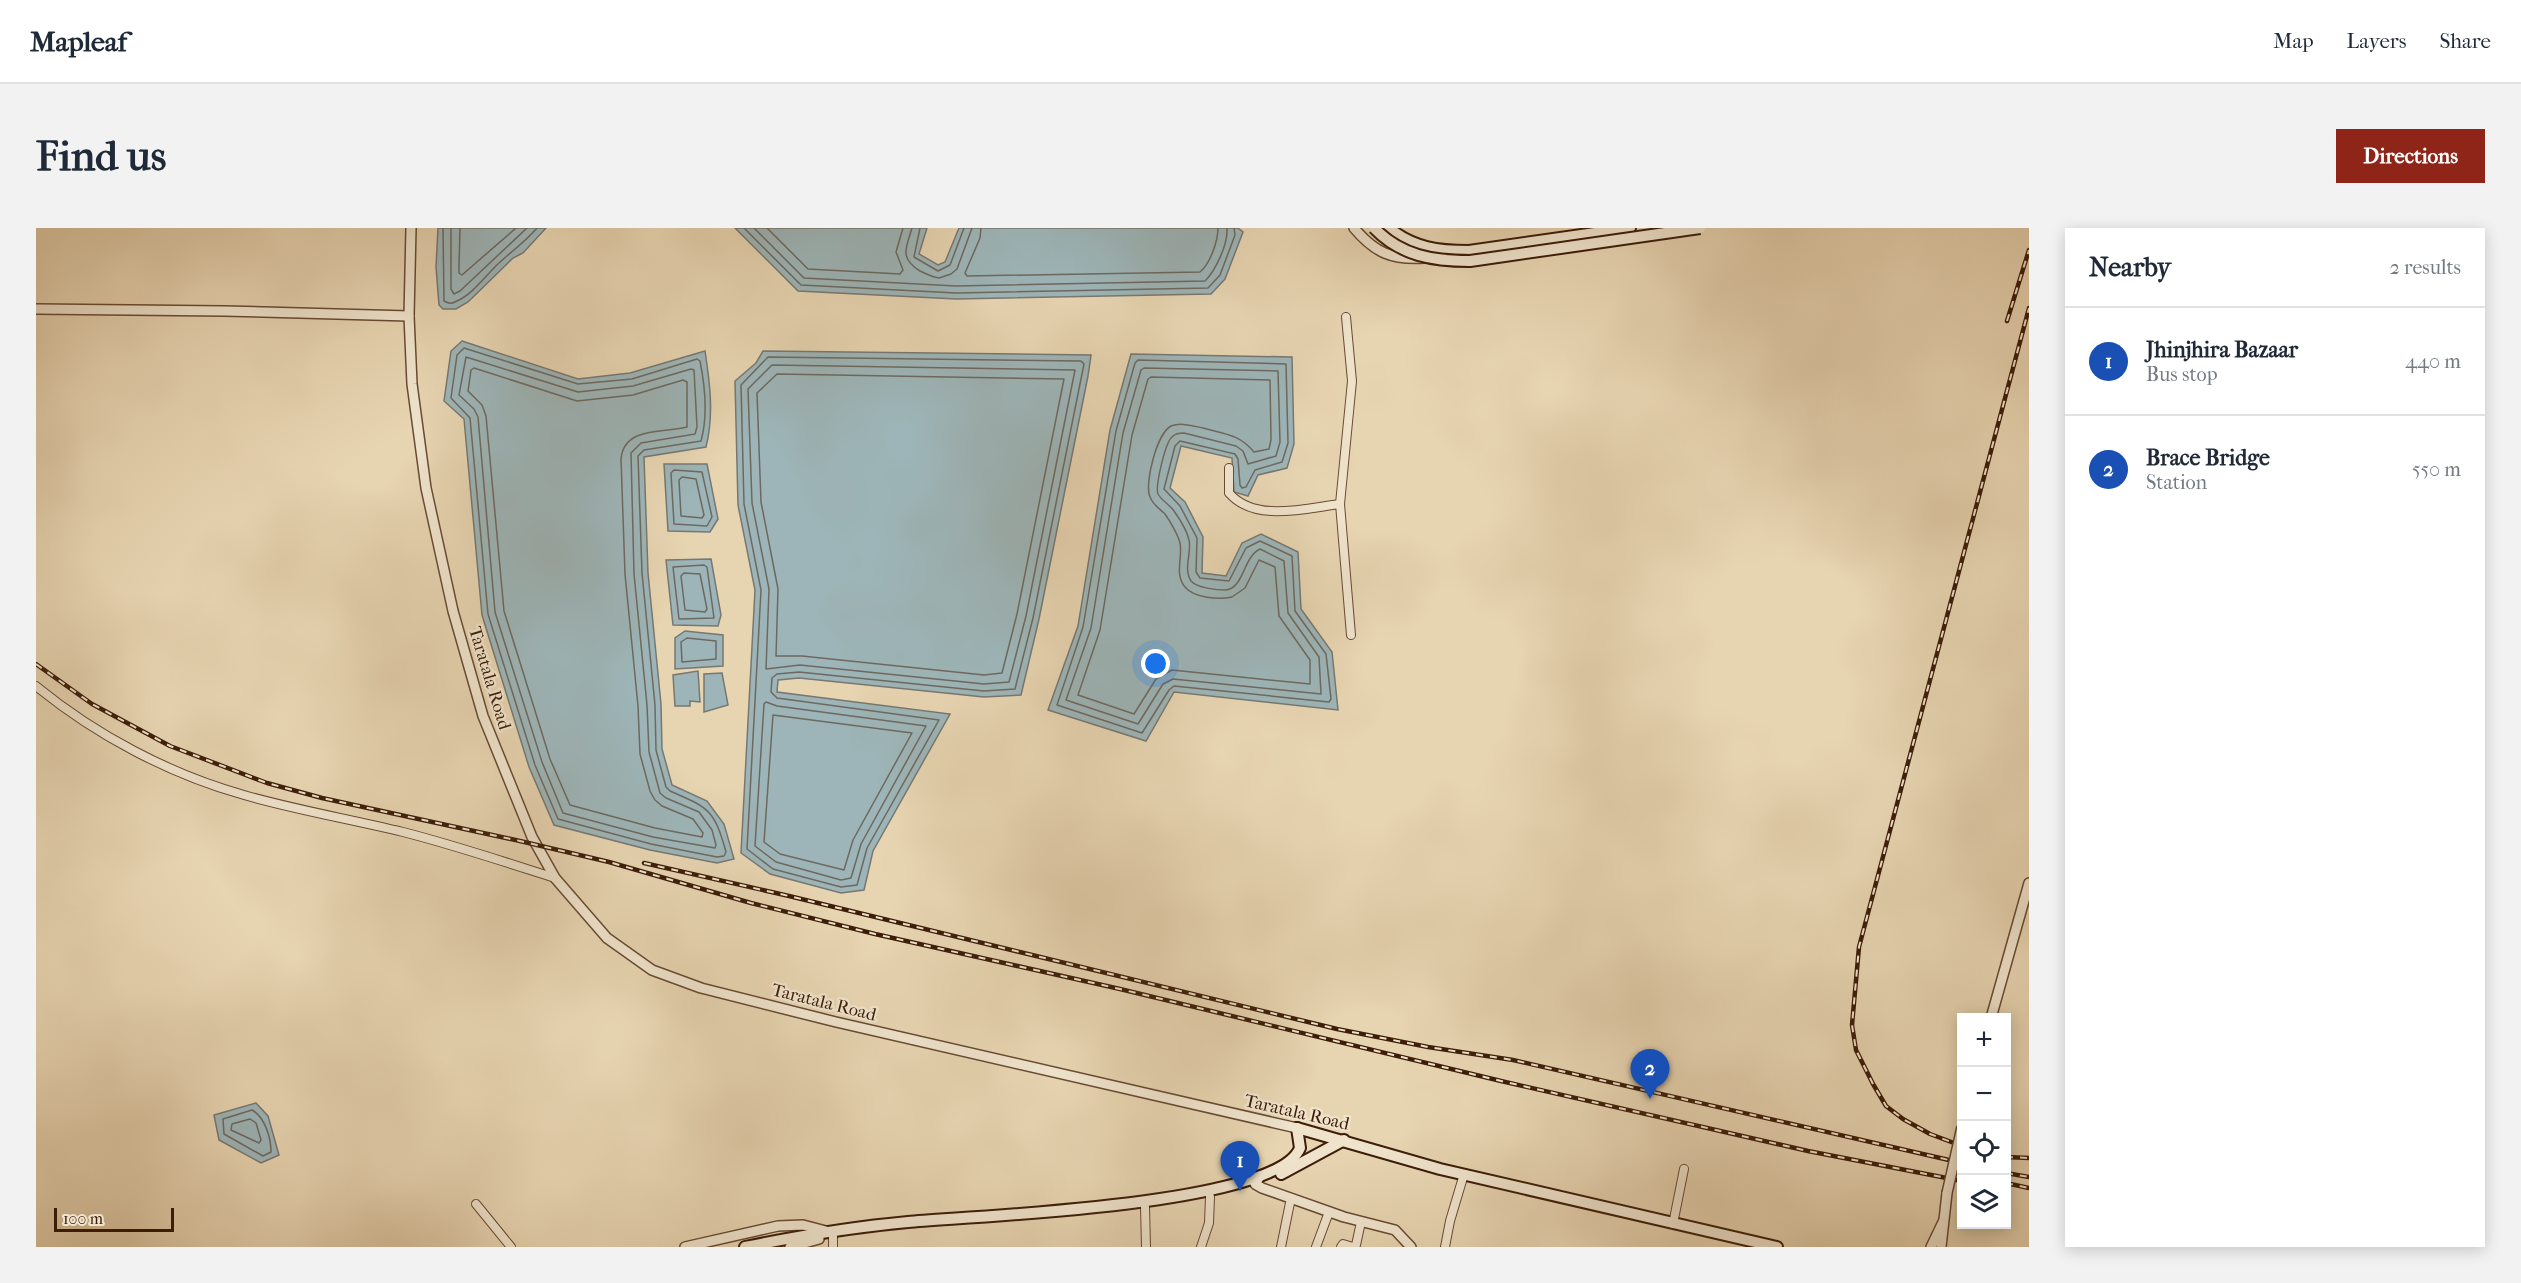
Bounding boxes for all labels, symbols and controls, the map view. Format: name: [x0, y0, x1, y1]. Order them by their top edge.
text: Mapleaf: [30, 25, 127, 58]
text: Map: [2273, 29, 2314, 53]
text: Layers: [2347, 29, 2406, 53]
text: Share: [2439, 29, 2491, 53]
button: Directions: [2336, 129, 2485, 183]
text: Find us: [36, 132, 166, 181]
text: Nearby: [2089, 252, 2171, 283]
text: 2 results: [2390, 256, 2461, 279]
text: Jhinjhira Bazaar: [2146, 337, 2298, 363]
text: 1: [2105, 350, 2112, 373]
text: 440 m: [2405, 350, 2461, 373]
text: Bus stop: [2146, 363, 2218, 386]
text: Brace Bridge: [2146, 445, 2270, 471]
text: 2: [2103, 458, 2114, 481]
text: 550 m: [2412, 458, 2461, 481]
text: Station: [2146, 471, 2207, 494]
street label: Taratala Road: [464, 624, 515, 733]
your location: [1141, 649, 1170, 678]
street label: Taratala Road: [769, 979, 878, 1026]
map controls: [1957, 1013, 2011, 1229]
button: +: [1957, 1013, 2011, 1067]
pin: 2: [1630, 1050, 1670, 1099]
button: −: [1957, 1067, 2011, 1121]
street label: Taratala Road: [1242, 1090, 1352, 1135]
button: locate: [1957, 1121, 2011, 1175]
pin: 1: [1220, 1142, 1260, 1191]
button: layers: [1957, 1175, 2011, 1229]
scale bar: [54, 1205, 174, 1232]
text: 100 m: [63, 1209, 103, 1228]

